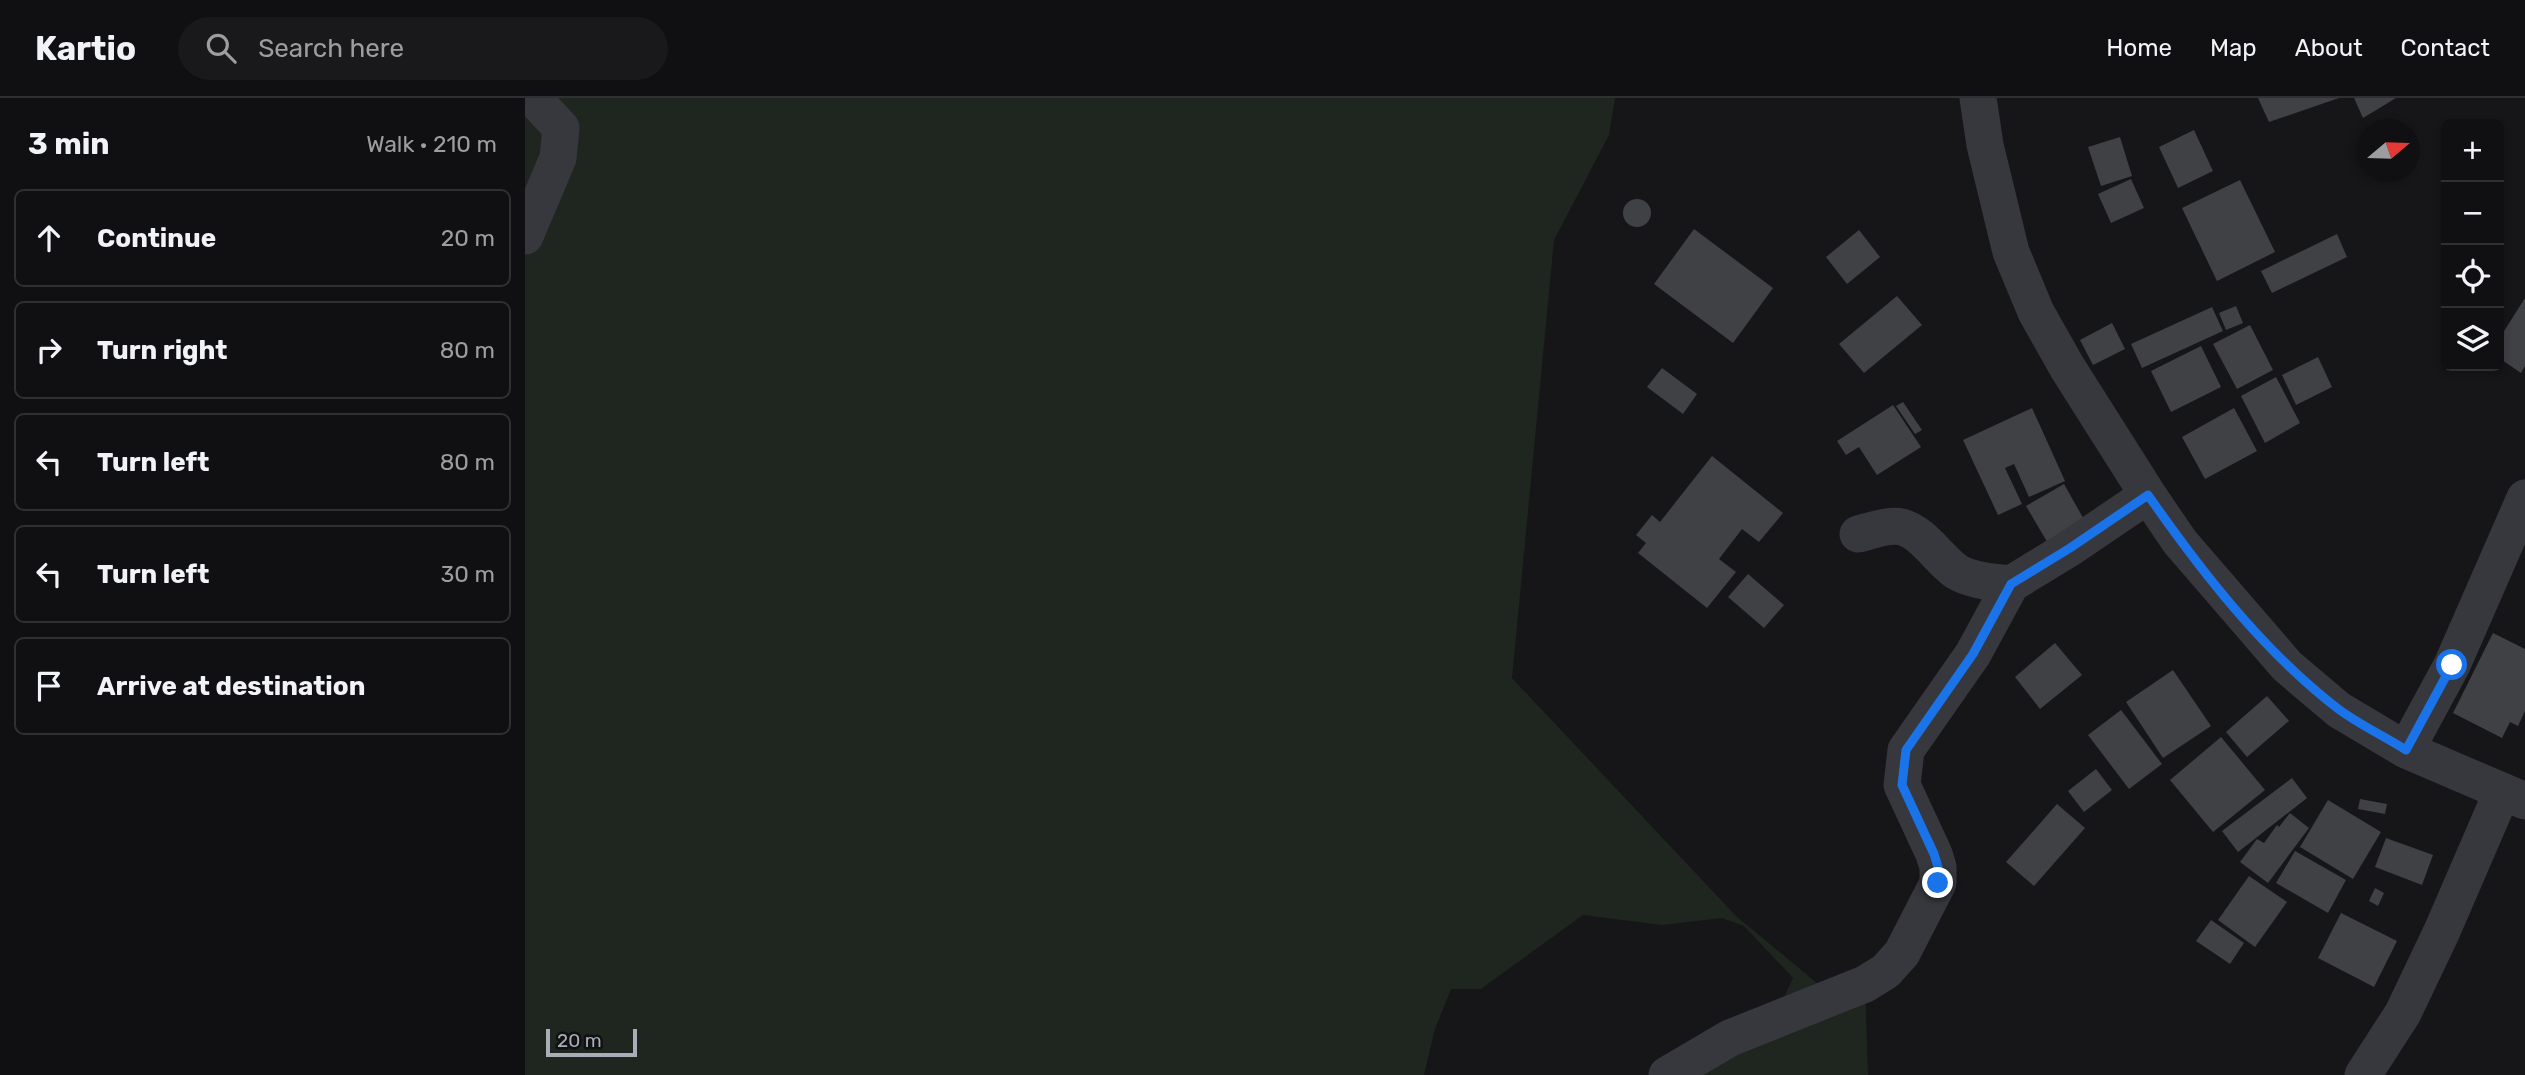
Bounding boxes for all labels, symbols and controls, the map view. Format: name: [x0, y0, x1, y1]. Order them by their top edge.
search box: [178, 17, 668, 80]
text: Kartio: [35, 29, 136, 68]
icon: search: [202, 29, 240, 67]
text: Search here: [258, 33, 404, 64]
text: Home: [2106, 34, 2172, 62]
text: Map: [2210, 34, 2257, 62]
text: About: [2295, 34, 2363, 62]
text: Contact: [2401, 34, 2490, 62]
north arrow: [2357, 119, 2420, 182]
map controls: [2441, 119, 2504, 371]
button: +: [2441, 119, 2504, 182]
text: 3 min: [28, 126, 110, 162]
text: Walk · 210 m: [366, 130, 497, 158]
button: −: [2441, 182, 2504, 245]
icon: ahead: [30, 219, 68, 257]
text: Continue: [97, 223, 216, 254]
text: 20 m: [441, 224, 495, 252]
button: locate: [2441, 245, 2504, 308]
button: layers: [2441, 308, 2504, 371]
icon: right: [30, 331, 68, 369]
text: Turn right: [97, 335, 227, 366]
text: 80 m: [440, 336, 495, 364]
icon: left: [30, 443, 68, 481]
text: Turn left: [97, 447, 209, 478]
text: 80 m: [440, 448, 495, 476]
icon: left: [30, 555, 68, 593]
text: Turn left: [97, 559, 209, 590]
text: 30 m: [440, 560, 495, 588]
route start: [2436, 649, 2467, 680]
icon: arrive: [30, 667, 68, 705]
text: Arrive at destination: [97, 671, 365, 702]
route end: [1922, 867, 1953, 898]
scale bar: [546, 1026, 637, 1058]
text: 20 m: [557, 1029, 602, 1052]

